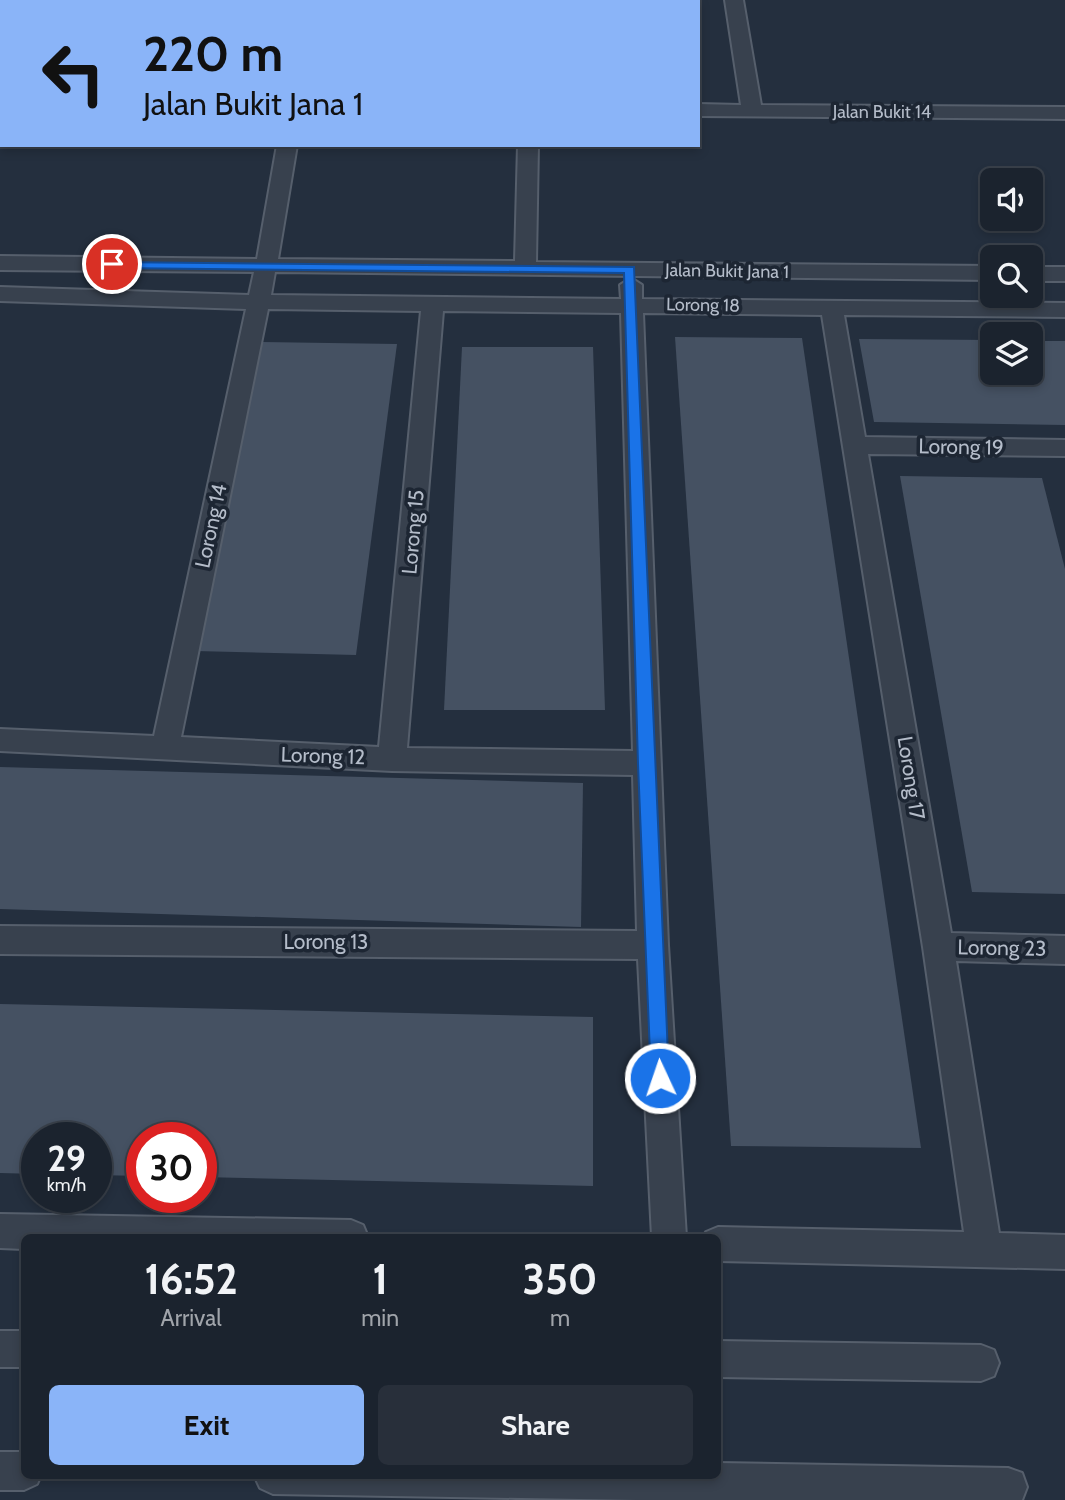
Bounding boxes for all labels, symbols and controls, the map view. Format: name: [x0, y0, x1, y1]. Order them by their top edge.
text: 220 m: [143, 24, 283, 83]
icon: left: [28, 28, 119, 119]
text: Jalan Bukit Jana 1: [143, 84, 363, 123]
street label: Jalan Bukit 14: [832, 101, 931, 123]
map controls: [980, 168, 1043, 385]
button: sound: [980, 168, 1043, 231]
pin: [82, 234, 142, 294]
icon: arrive: [93, 245, 131, 283]
button: search: [980, 245, 1043, 308]
street label: Jalan Bukit Jana 1: [664, 259, 789, 283]
street label: Lorong 18: [666, 293, 740, 317]
button: layers: [980, 322, 1043, 385]
street label: Lorong 19: [918, 433, 1004, 460]
street label: Lorong 14: [189, 481, 232, 570]
street label: Lorong 15: [396, 489, 429, 575]
street label: Lorong 17: [893, 734, 930, 822]
street label: Lorong 12: [280, 742, 366, 769]
street label: Lorong 13: [284, 929, 368, 954]
street label: Lorong 23: [957, 934, 1047, 961]
position arrow: [623, 1041, 697, 1115]
speed limit sign: 30: [126, 1122, 217, 1213]
text: 29: [47, 1137, 86, 1180]
text: km/h: [47, 1174, 86, 1196]
text: 16:52: [145, 1253, 238, 1305]
text: 1: [372, 1253, 388, 1305]
text: 350: [523, 1253, 597, 1305]
text: Arrival: [160, 1304, 222, 1332]
text: min: [361, 1304, 399, 1332]
text: m: [550, 1304, 570, 1332]
button: Exit: [49, 1385, 364, 1465]
button: Share: [378, 1385, 693, 1465]

